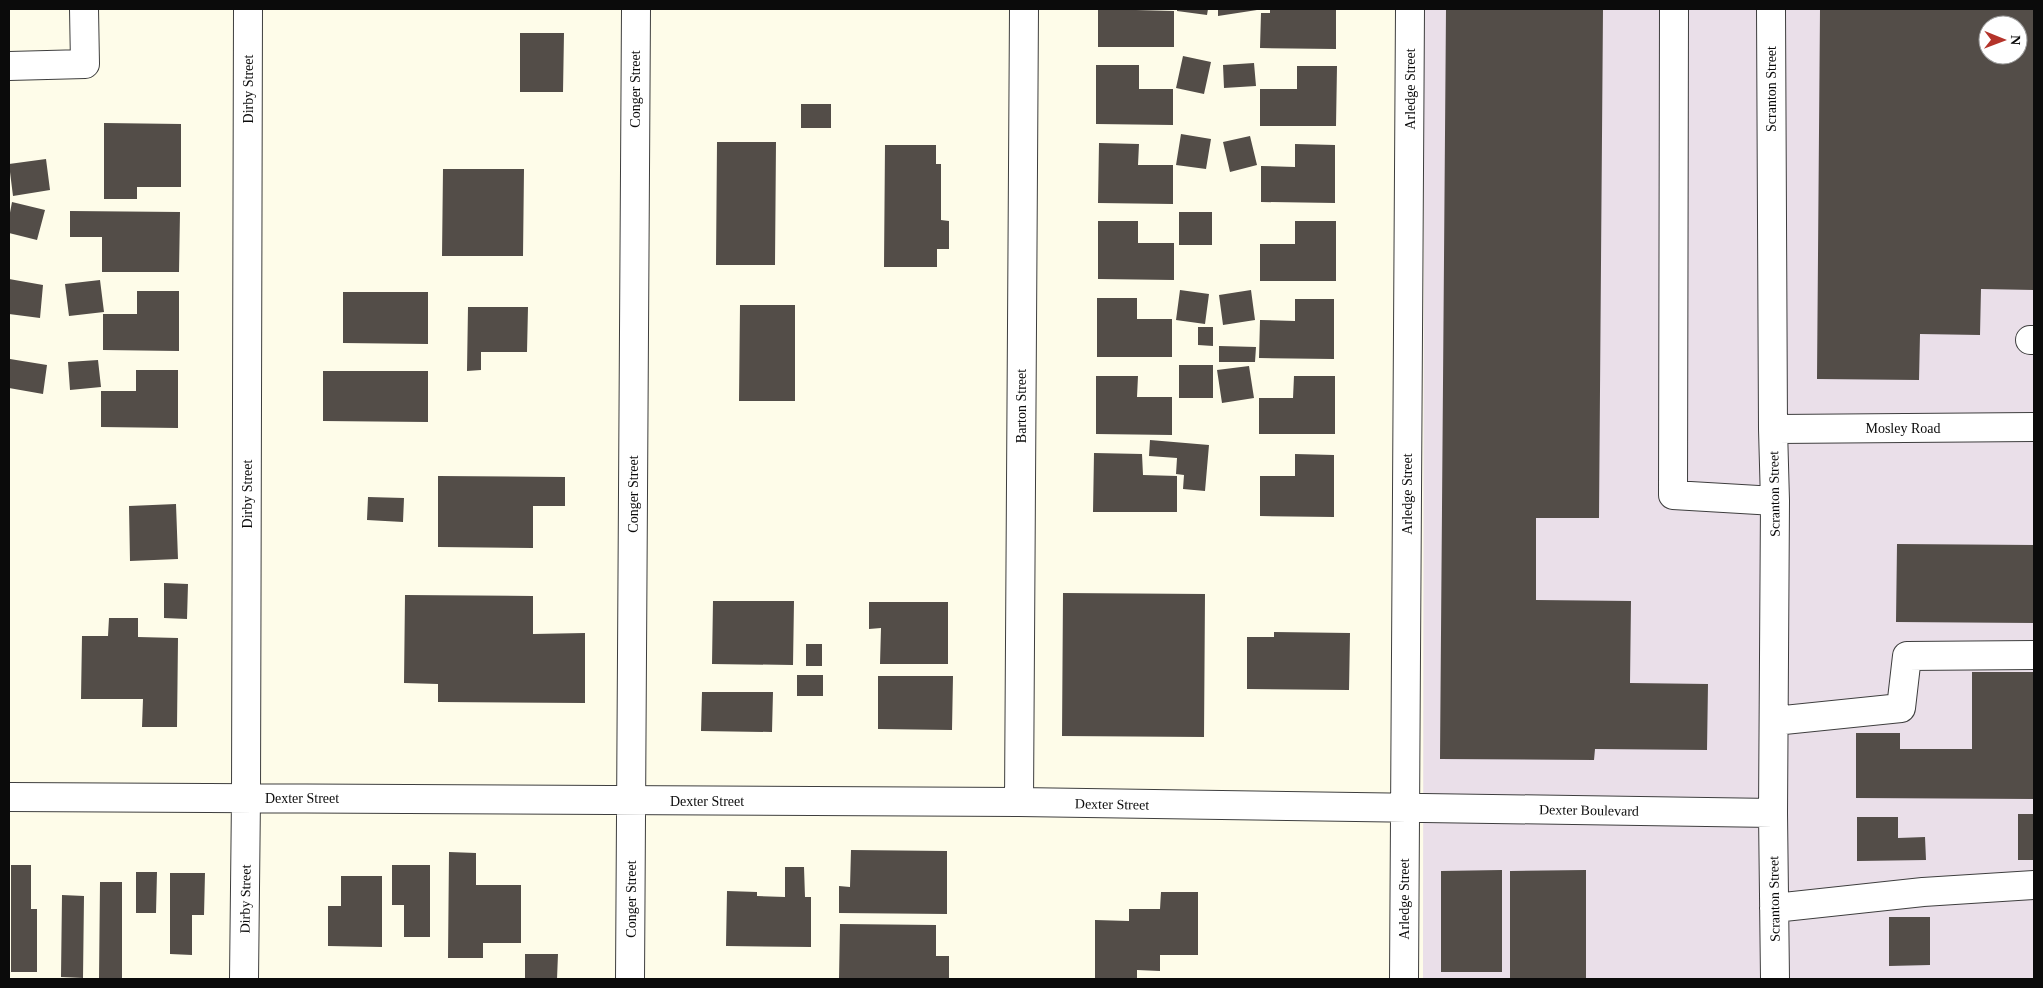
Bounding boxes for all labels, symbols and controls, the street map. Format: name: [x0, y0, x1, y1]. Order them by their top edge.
north arrow: [1978, 15, 2028, 65]
text: N: [2008, 35, 2023, 45]
street label: Scranton Street: [1764, 46, 1779, 132]
street label: Arledge Street: [1403, 48, 1418, 130]
street label: Conger Street: [628, 50, 643, 128]
street label: Dirby Street: [241, 54, 256, 123]
street label: Barton Street: [1014, 369, 1029, 443]
street label: Mosley Road: [1865, 421, 1941, 436]
street label: Scranton Street: [1766, 451, 1783, 537]
street label: Arledge Street: [1400, 453, 1415, 535]
street label: Conger Street: [626, 455, 641, 533]
street label: Dirby Street: [240, 459, 255, 528]
street label: Dexter Street: [265, 791, 339, 806]
street label: Dexter Street: [670, 794, 744, 809]
street label: Dexter Street: [1075, 796, 1149, 813]
street label: Dexter Boulevard: [1539, 802, 1639, 819]
street label: Scranton Street: [1766, 856, 1783, 942]
street label: Arledge Street: [1397, 858, 1412, 940]
street label: Conger Street: [624, 860, 639, 938]
street label: Dirby Street: [237, 864, 254, 934]

